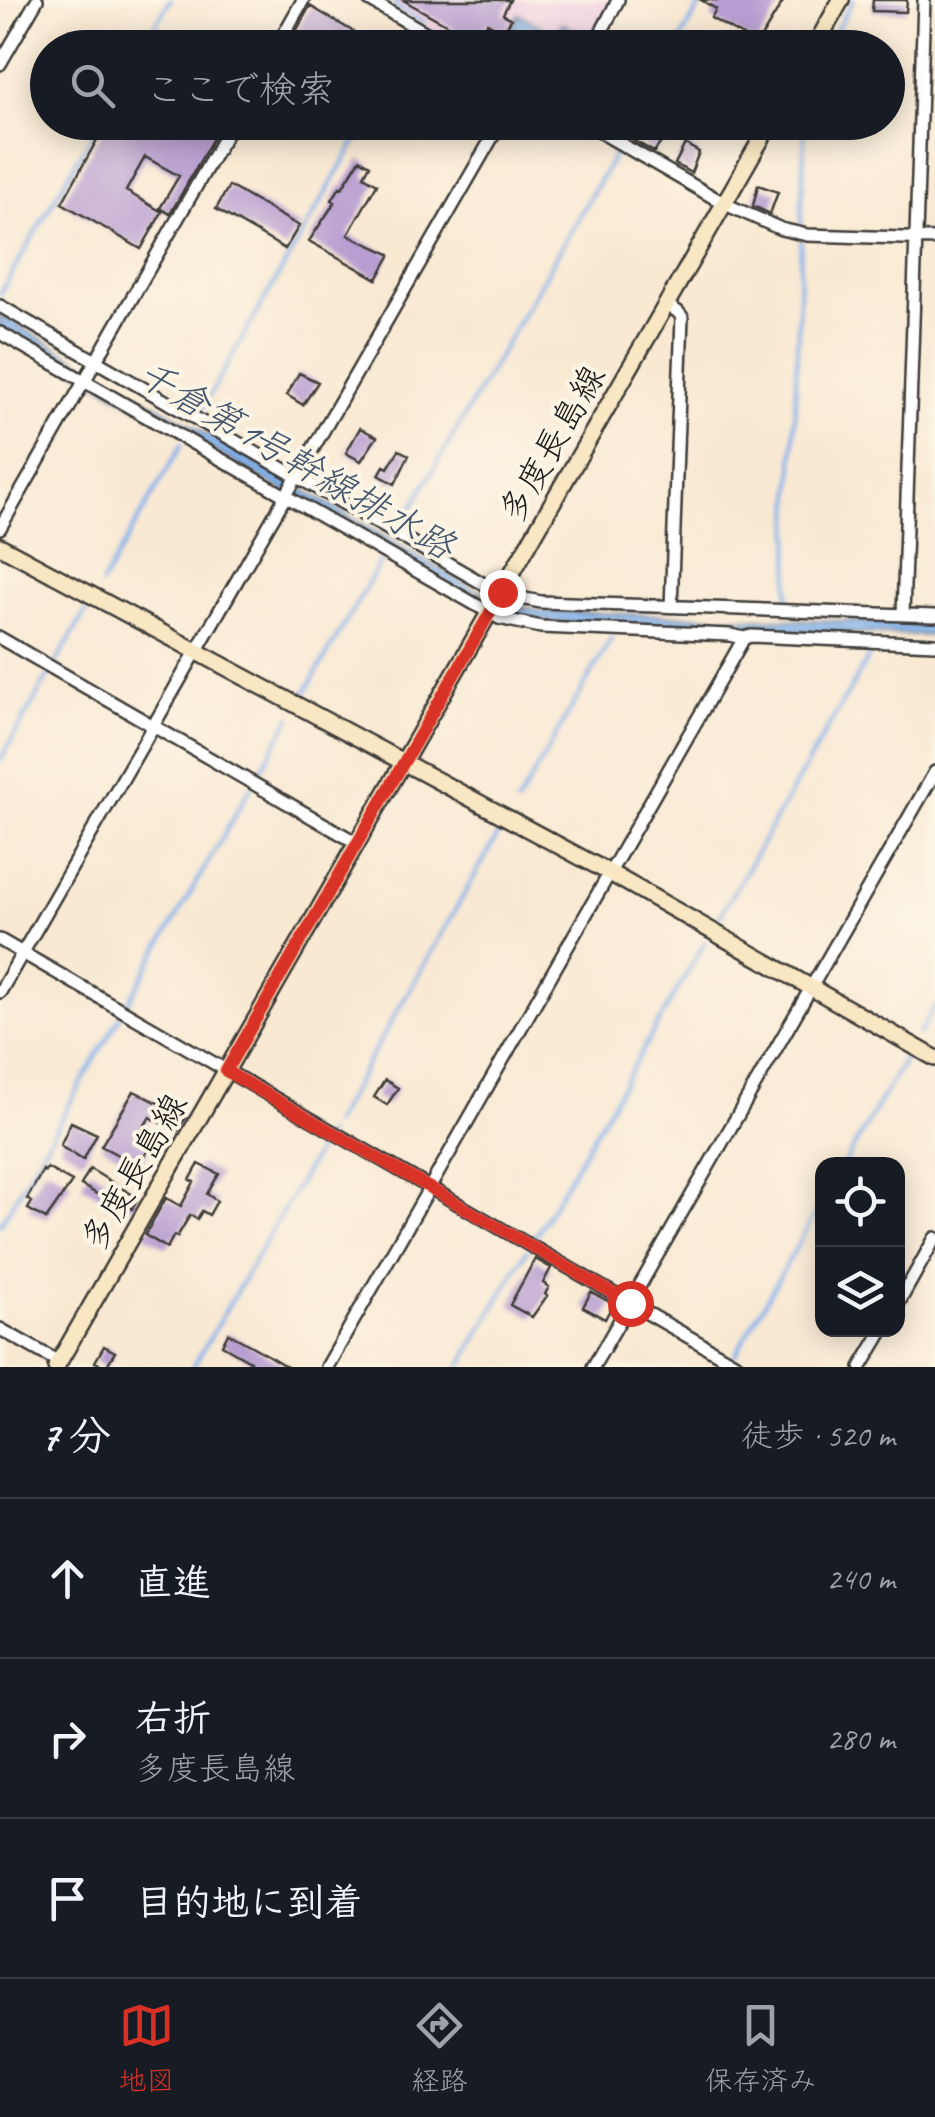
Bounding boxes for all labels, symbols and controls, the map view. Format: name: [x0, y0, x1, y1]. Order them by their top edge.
search box: [30, 30, 905, 140]
icon: search: [65, 58, 120, 113]
text: ここで検索: [145, 66, 335, 113]
water label: 千倉第1号幹線排水路: [129, 350, 465, 571]
street label: 多度長島線: [489, 357, 615, 531]
route end: [480, 570, 526, 616]
street label: 多度長島線: [71, 1085, 197, 1259]
map controls: [815, 1157, 905, 1337]
button: locate: [815, 1157, 905, 1247]
button: layers: [815, 1247, 905, 1337]
route start: [608, 1281, 654, 1327]
text: 7 分: [40, 1410, 111, 1463]
text: 徒歩 · 520 m: [741, 1415, 895, 1456]
icon: ahead: [40, 1551, 95, 1606]
text: 240 m: [826, 1558, 895, 1599]
text: 直進: [135, 1559, 211, 1606]
text: 右折: [135, 1695, 211, 1742]
icon: right: [40, 1711, 95, 1766]
text: 280 m: [826, 1718, 895, 1759]
text: 多度長島線: [135, 1748, 295, 1789]
icon: arrive: [40, 1871, 95, 1926]
text: 目的地に到着: [135, 1879, 363, 1926]
tab: 地図: [118, 1998, 175, 2098]
tab: 経路: [411, 1998, 468, 2098]
tab: 保存済み: [704, 1998, 817, 2098]

